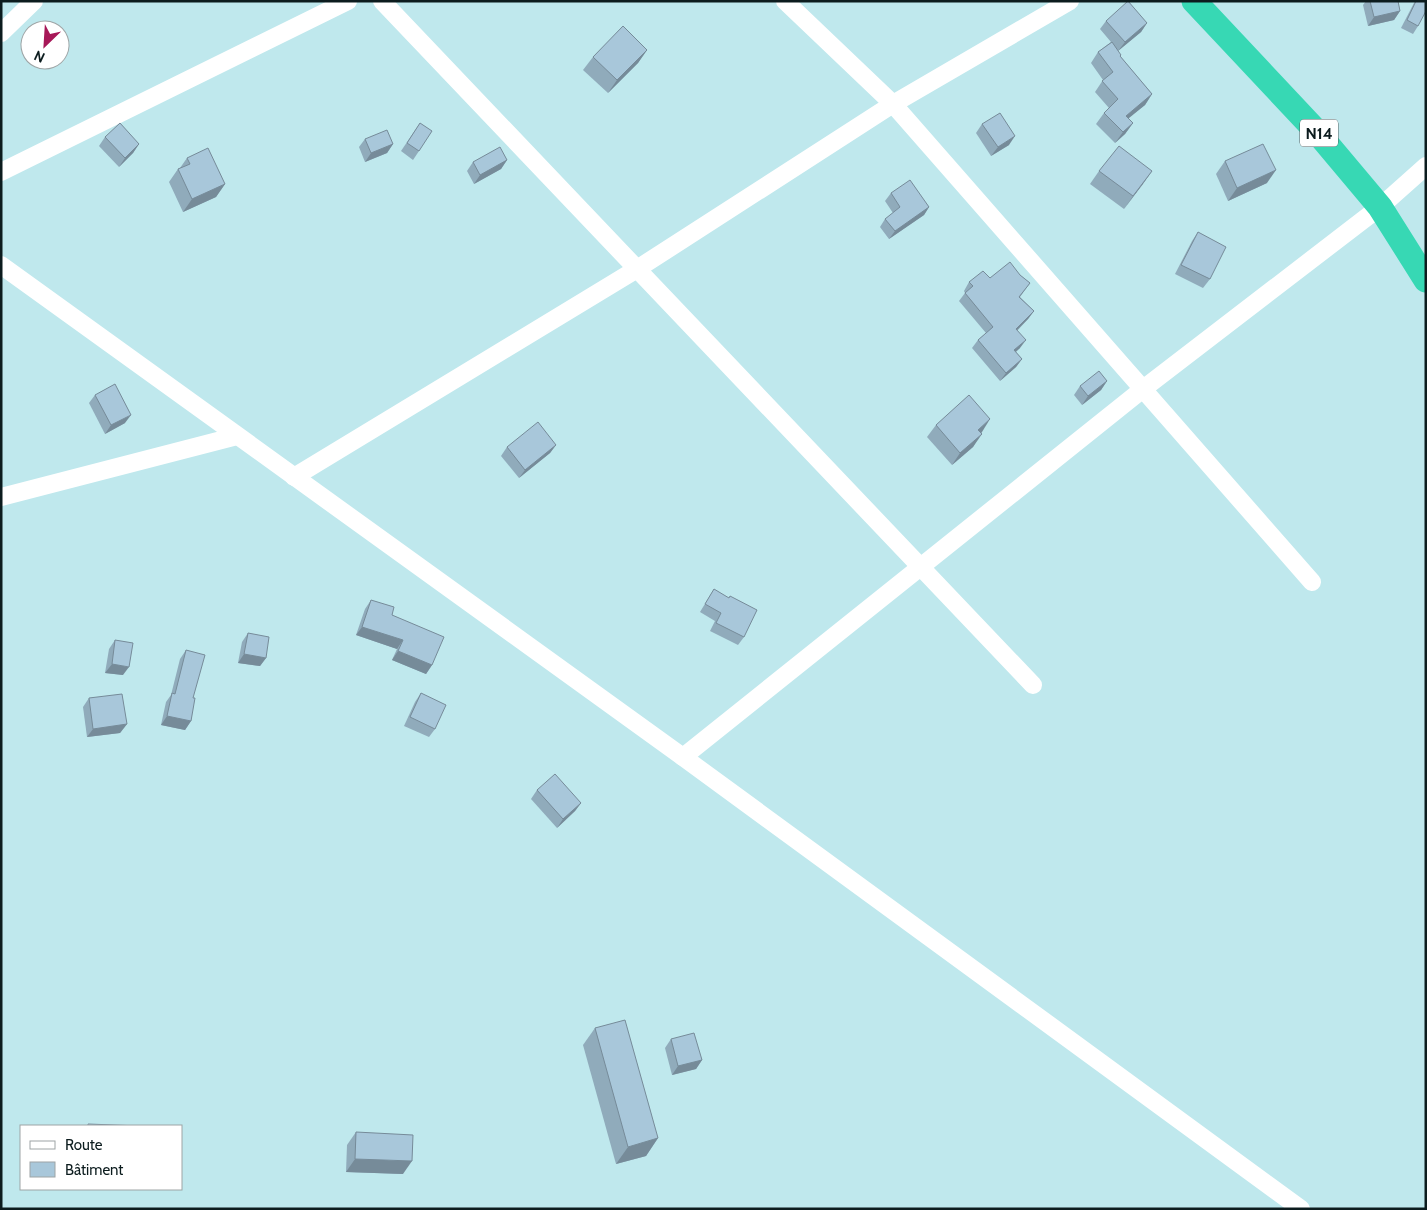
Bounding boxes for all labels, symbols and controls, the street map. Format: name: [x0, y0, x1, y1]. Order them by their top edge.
north arrow: [20, 20, 70, 70]
text: N: [31, 47, 48, 67]
road number: N14: [1300, 120, 1338, 146]
legend: [20, 1125, 182, 1190]
text: Route: [65, 1136, 103, 1154]
text: Bâtiment: [65, 1161, 123, 1179]

